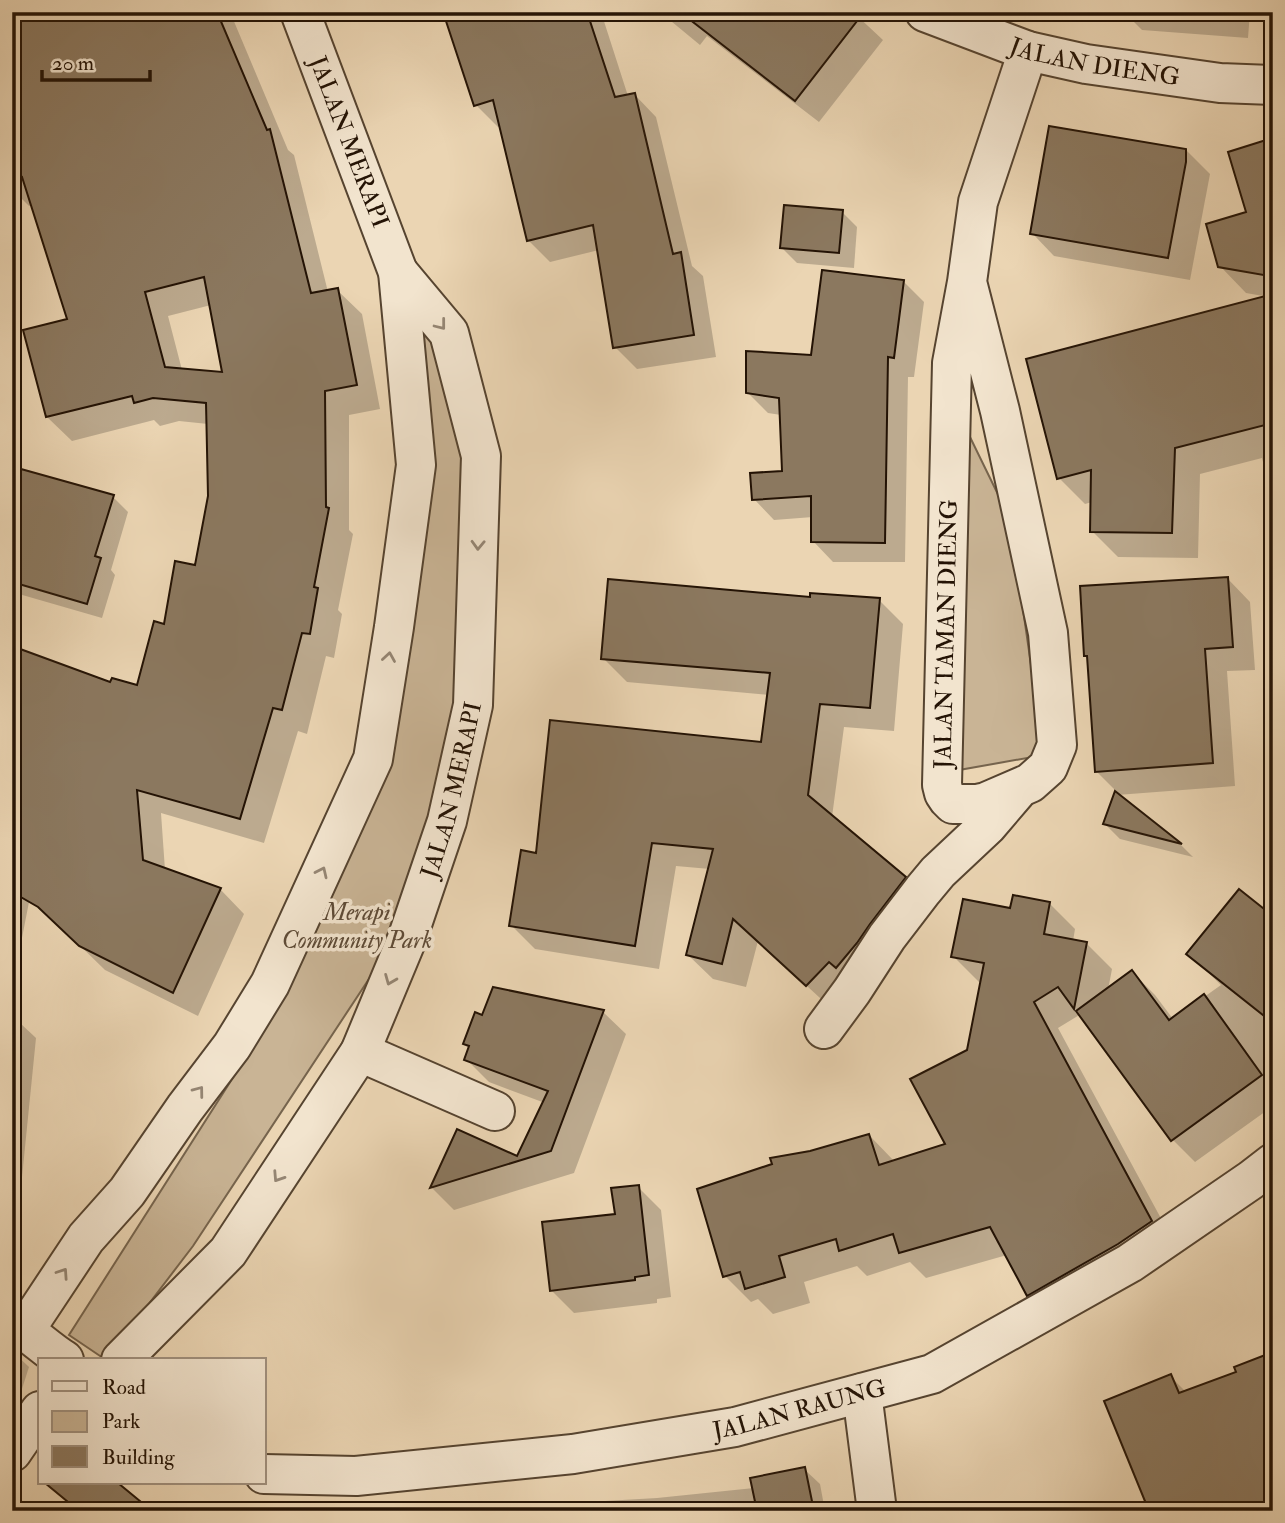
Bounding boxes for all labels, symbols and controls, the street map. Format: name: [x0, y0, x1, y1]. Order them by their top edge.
street label: JALAN DIENG: [1004, 30, 1182, 93]
scale bar: [42, 38, 150, 82]
text: 20 m: [52, 50, 94, 77]
street label: JALAN MERAPI: [302, 51, 396, 232]
one-way arrow: [433, 317, 446, 329]
street label: JALAN TAMAN DIENG: [927, 499, 964, 770]
one-way arrow: [471, 540, 486, 551]
one-way arrow: [381, 651, 396, 663]
street label: JALAN MERAPI: [413, 699, 489, 883]
one-way arrow: [314, 867, 328, 879]
park label: Merapi Community Park: [282, 897, 432, 956]
one-way arrow: [384, 973, 398, 985]
one-way arrow: [190, 1086, 203, 1098]
one-way arrow: [273, 1169, 286, 1182]
one-way arrow: [55, 1268, 67, 1281]
legend: [38, 1358, 266, 1484]
street label: JALAN RAUNG: [709, 1372, 889, 1446]
text: Road: [102, 1374, 147, 1401]
text: Park: [102, 1408, 140, 1435]
text: Building: [102, 1444, 175, 1471]

